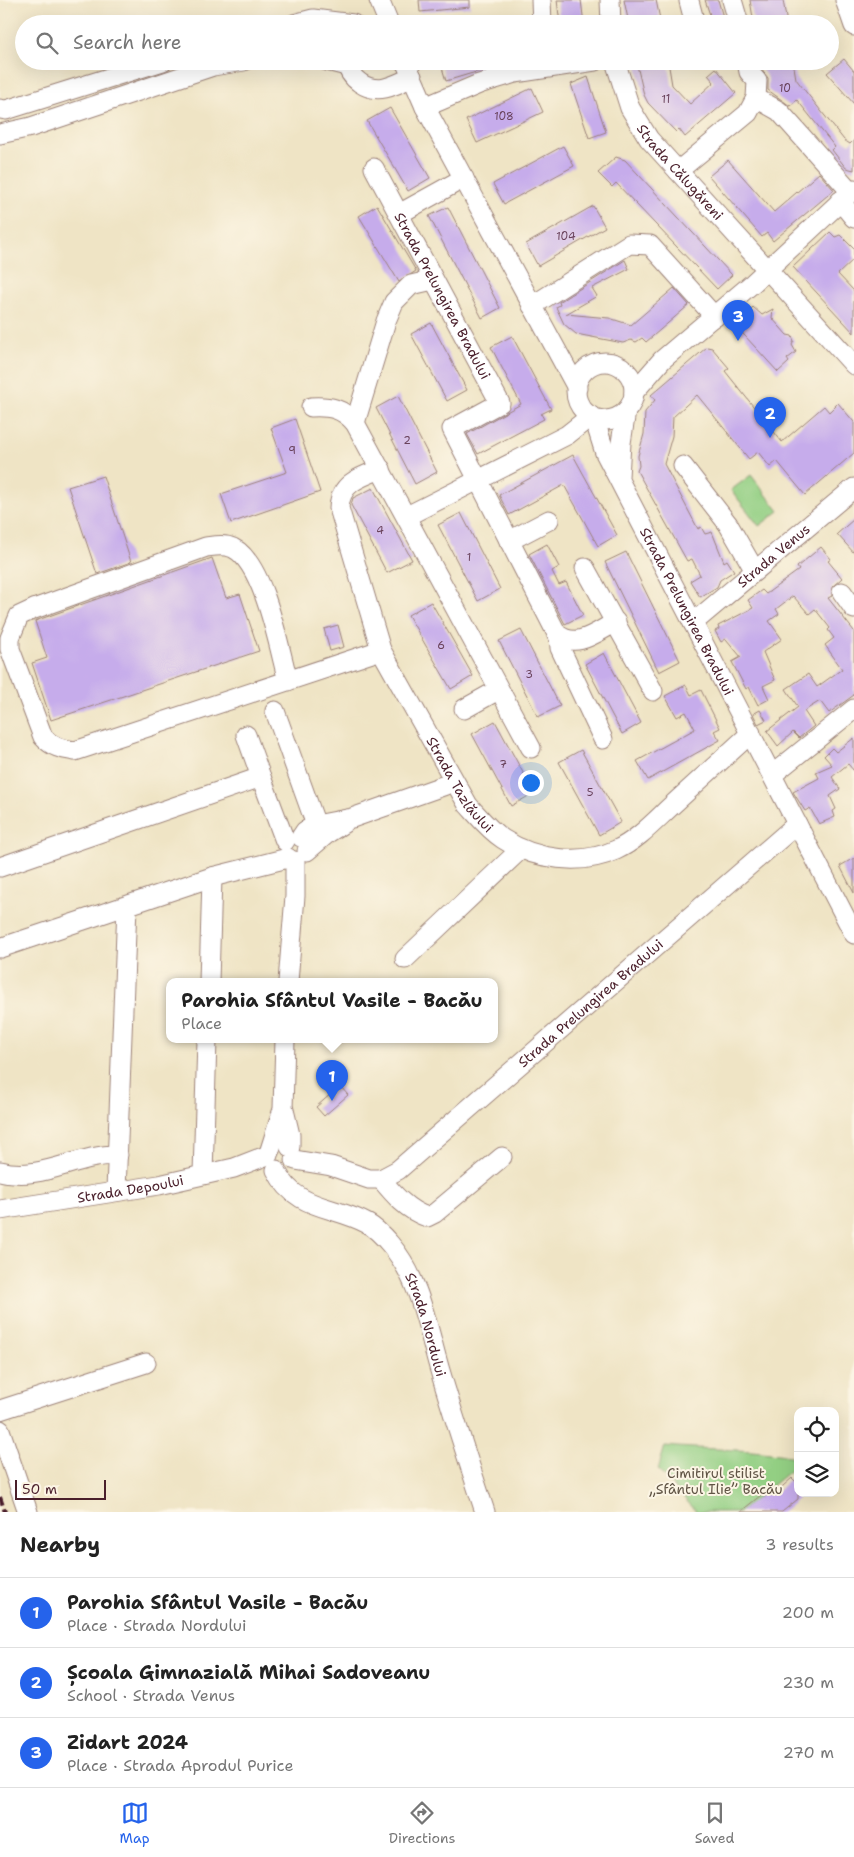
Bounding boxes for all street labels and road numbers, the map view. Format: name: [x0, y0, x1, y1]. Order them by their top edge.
street label: Strada Călugăreni: [633, 121, 727, 224]
street label: Strada Prelungirea Bradului: [390, 209, 495, 382]
street label: Strada Venus: [733, 520, 814, 591]
street label: Strada Prelungirea Bradului: [636, 524, 738, 698]
street label: Strada Tazlăului: [422, 733, 497, 836]
street label: Strada Prelungirea Bradului: [514, 935, 667, 1071]
street label: Strada Depoului: [76, 1171, 185, 1207]
street label: Strada Nordului: [401, 1269, 450, 1379]

